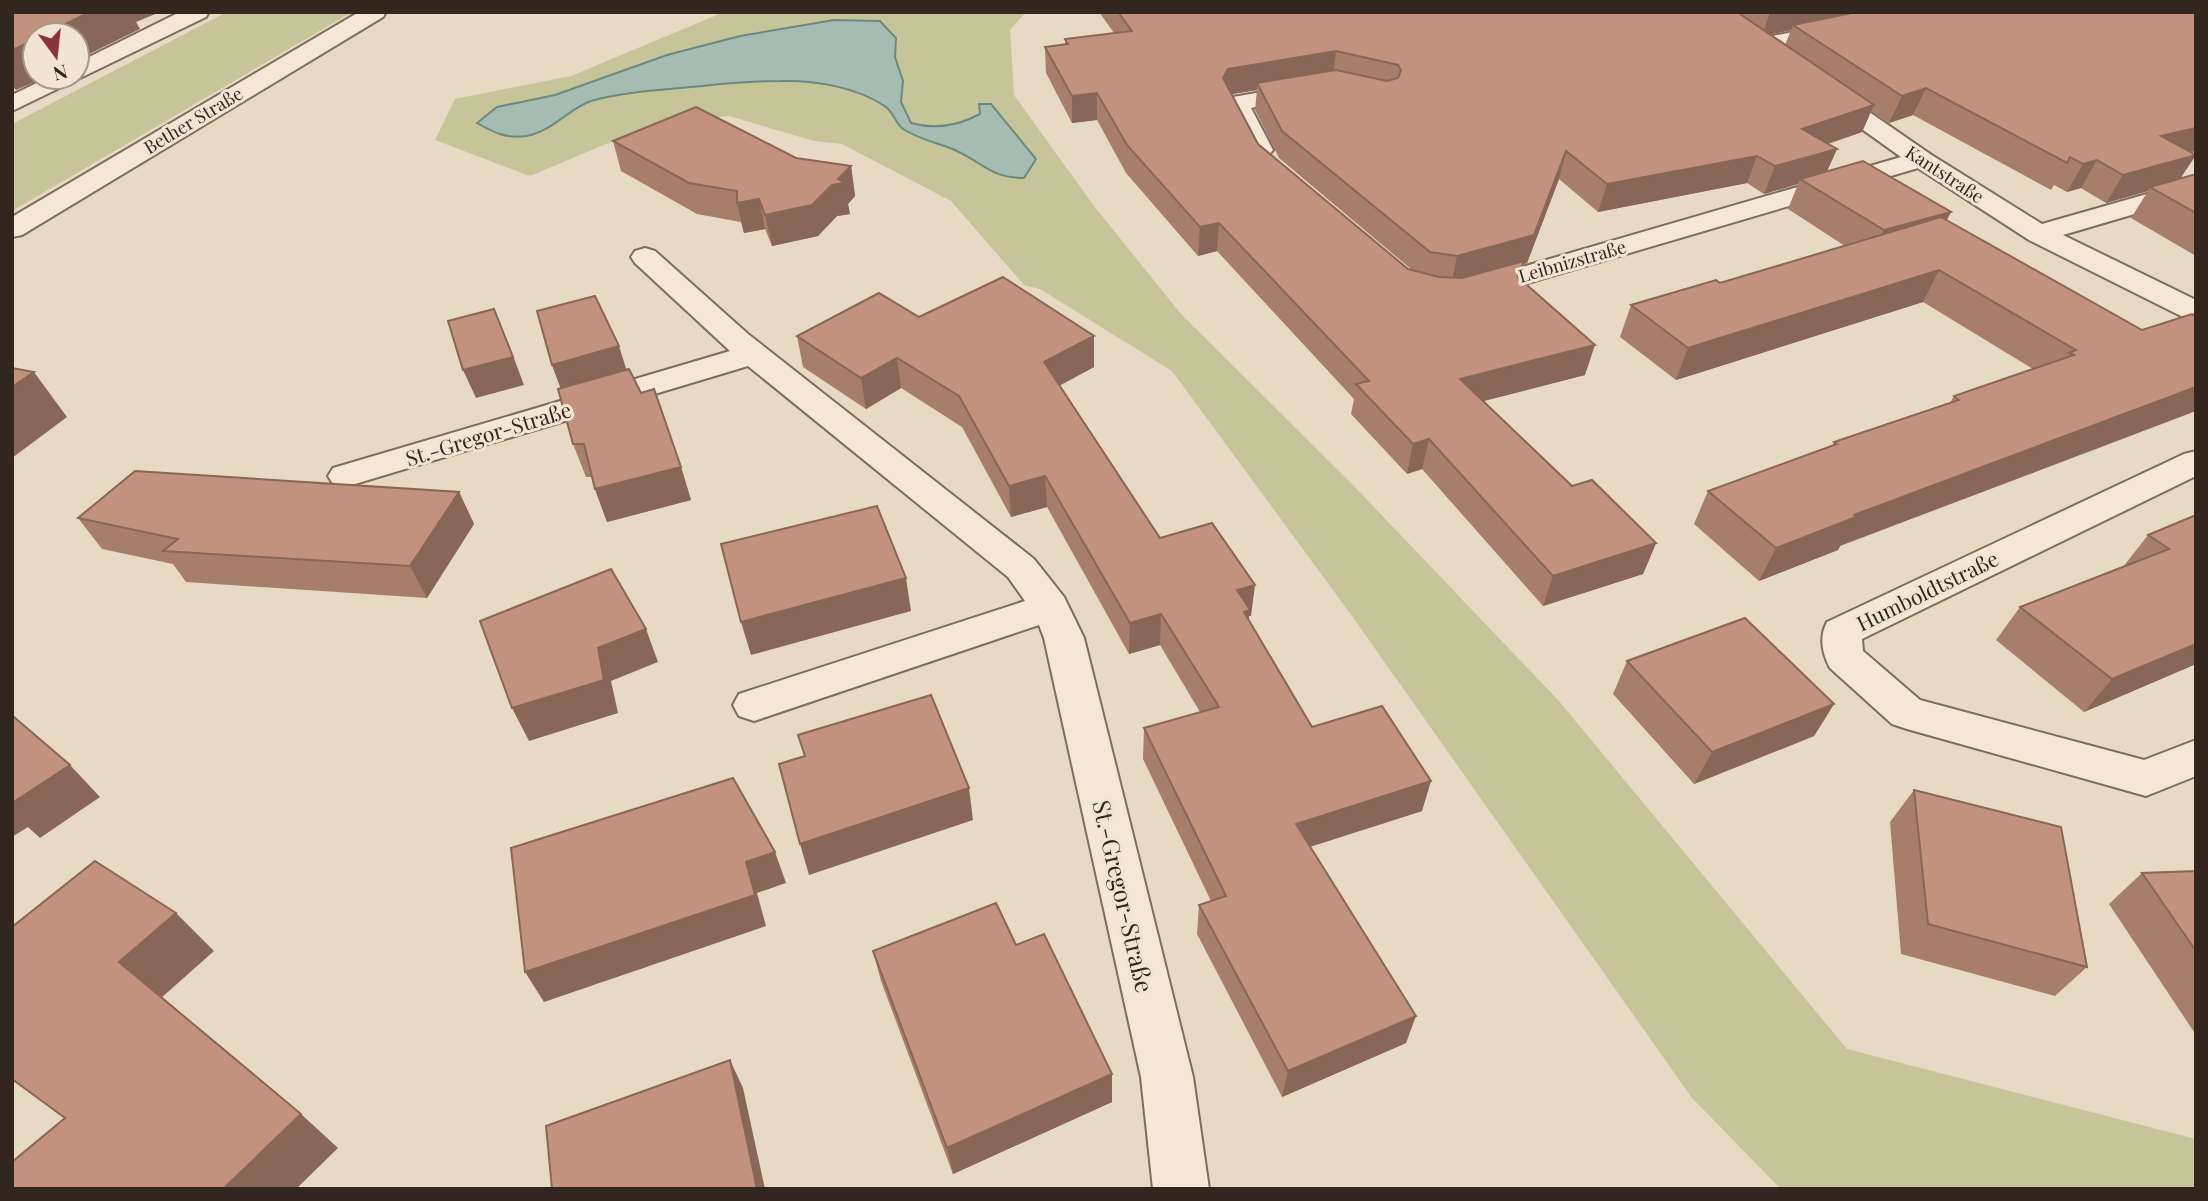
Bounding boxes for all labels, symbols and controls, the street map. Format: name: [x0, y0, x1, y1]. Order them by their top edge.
north arrow: [21, 21, 91, 91]
text: N: [50, 59, 71, 88]
street label: Bether Straße: [139, 81, 247, 159]
street label: Kantstraße: [1901, 140, 1989, 208]
street label: Leibnizstraße: [1515, 234, 1629, 288]
street label: St.-Gregor-Straße: [402, 394, 574, 472]
street label: Humboldtstraße: [1851, 544, 2003, 636]
street label: St.-Gregor-Straße: [1086, 797, 1162, 995]

